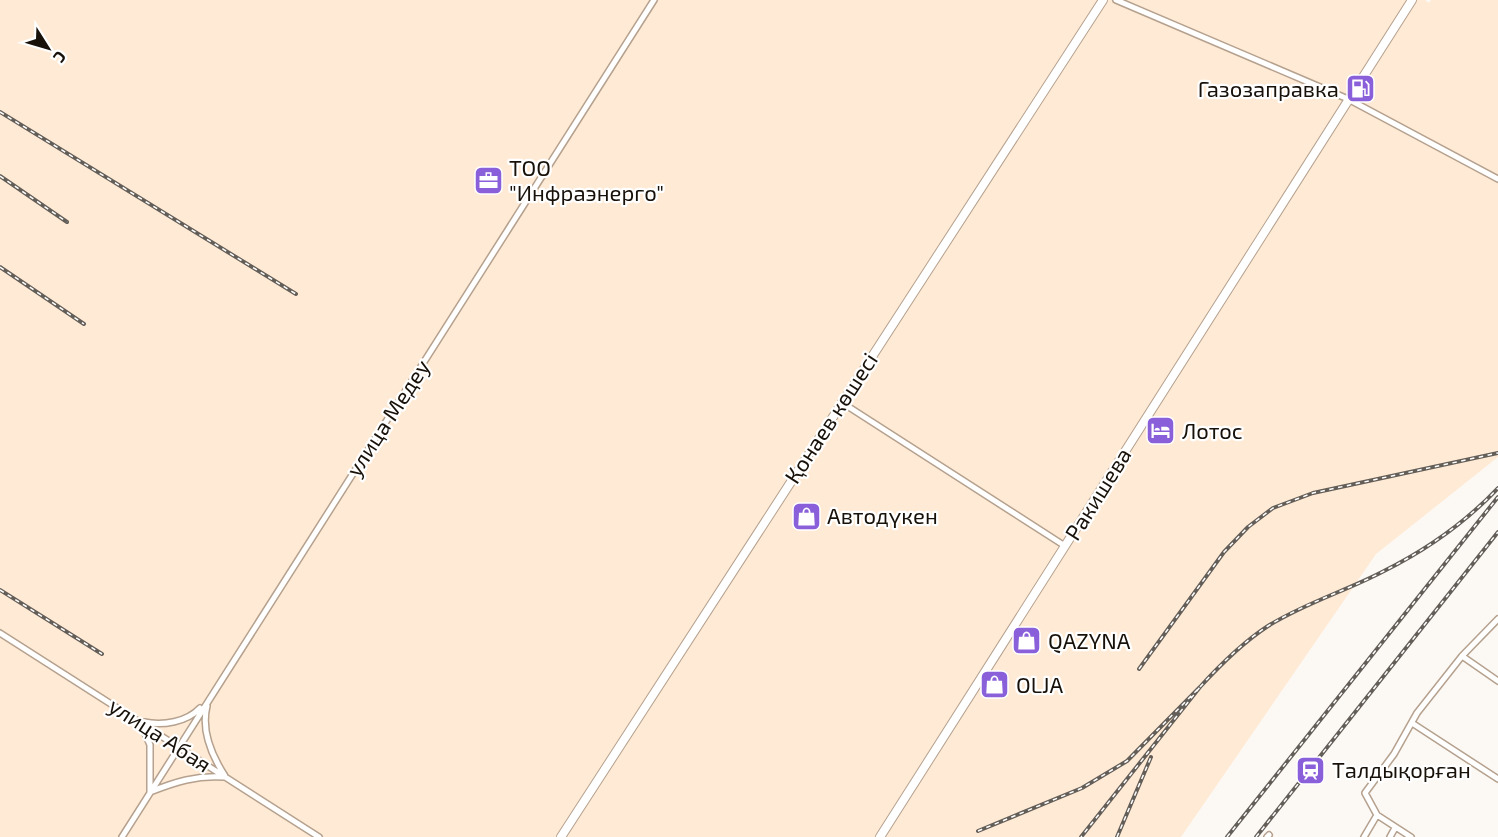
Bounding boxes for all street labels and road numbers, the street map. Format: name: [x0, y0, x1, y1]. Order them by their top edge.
street label: Қонаев көшесі: [778, 347, 882, 488]
street label: улица Медеу: [340, 354, 435, 481]
street label: Ракишева: [1059, 443, 1136, 544]
street label: улица Абая: [104, 691, 217, 778]

